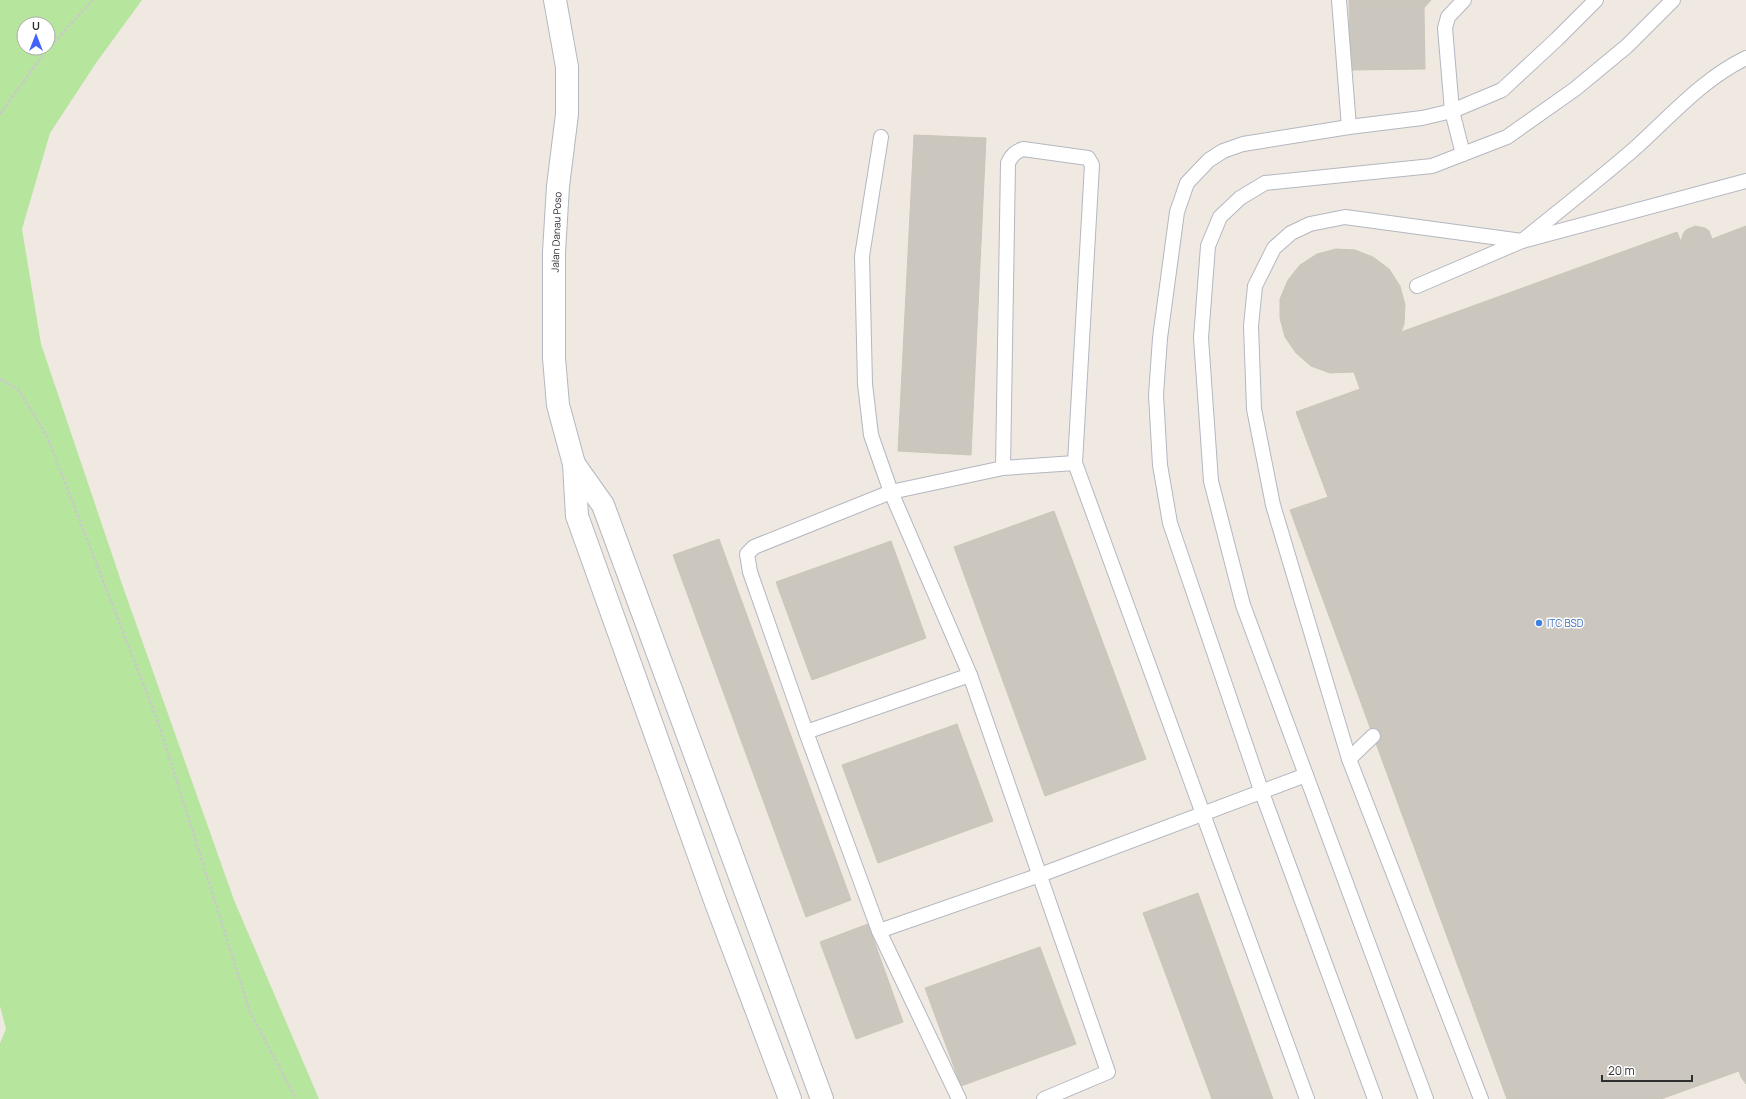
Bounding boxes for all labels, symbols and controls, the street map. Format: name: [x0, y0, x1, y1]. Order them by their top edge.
north arrow: [16, 16, 56, 56]
text: U: [32, 18, 40, 33]
street label: Jalan Danau Poso: [548, 191, 564, 273]
place label: ITC BSD: [1547, 616, 1584, 630]
marker: ITC BSD: [1534, 618, 1544, 628]
scale bar: [1602, 1057, 1692, 1083]
text: 20 m: [1608, 1062, 1635, 1079]

